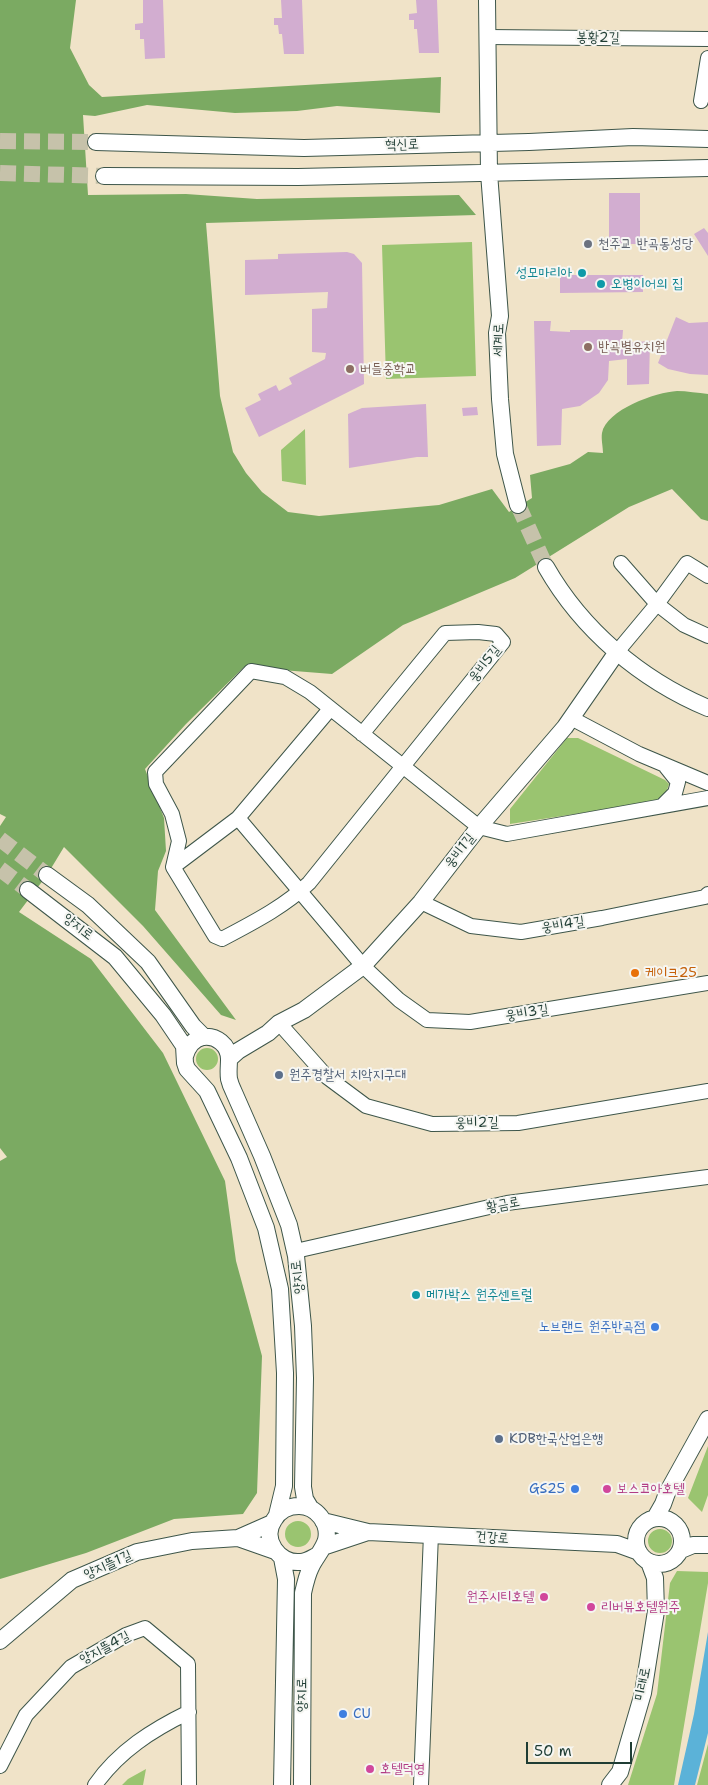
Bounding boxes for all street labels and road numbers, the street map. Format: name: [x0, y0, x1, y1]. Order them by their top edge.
street label: 봉황2길: [576, 29, 620, 47]
street label: 혁신로: [385, 136, 419, 154]
street label: 세계로: [490, 323, 508, 357]
street label: 웅비5길: [465, 642, 505, 686]
street label: 웅비1길: [441, 830, 479, 872]
street label: 양지로: [60, 910, 96, 944]
street label: 웅비4길: [540, 913, 586, 937]
street label: 웅비3길: [504, 1001, 550, 1025]
street label: 웅비2길: [455, 1114, 499, 1132]
street label: 황금로: [485, 1194, 521, 1216]
street label: 양지로: [288, 1259, 308, 1295]
street label: 건강로: [475, 1528, 509, 1548]
street label: 양지뜰1길: [81, 1547, 135, 1583]
street label: 양지뜰4길: [77, 1628, 133, 1668]
street label: 미래로: [632, 1666, 654, 1702]
street label: 양지로: [294, 1678, 310, 1712]

